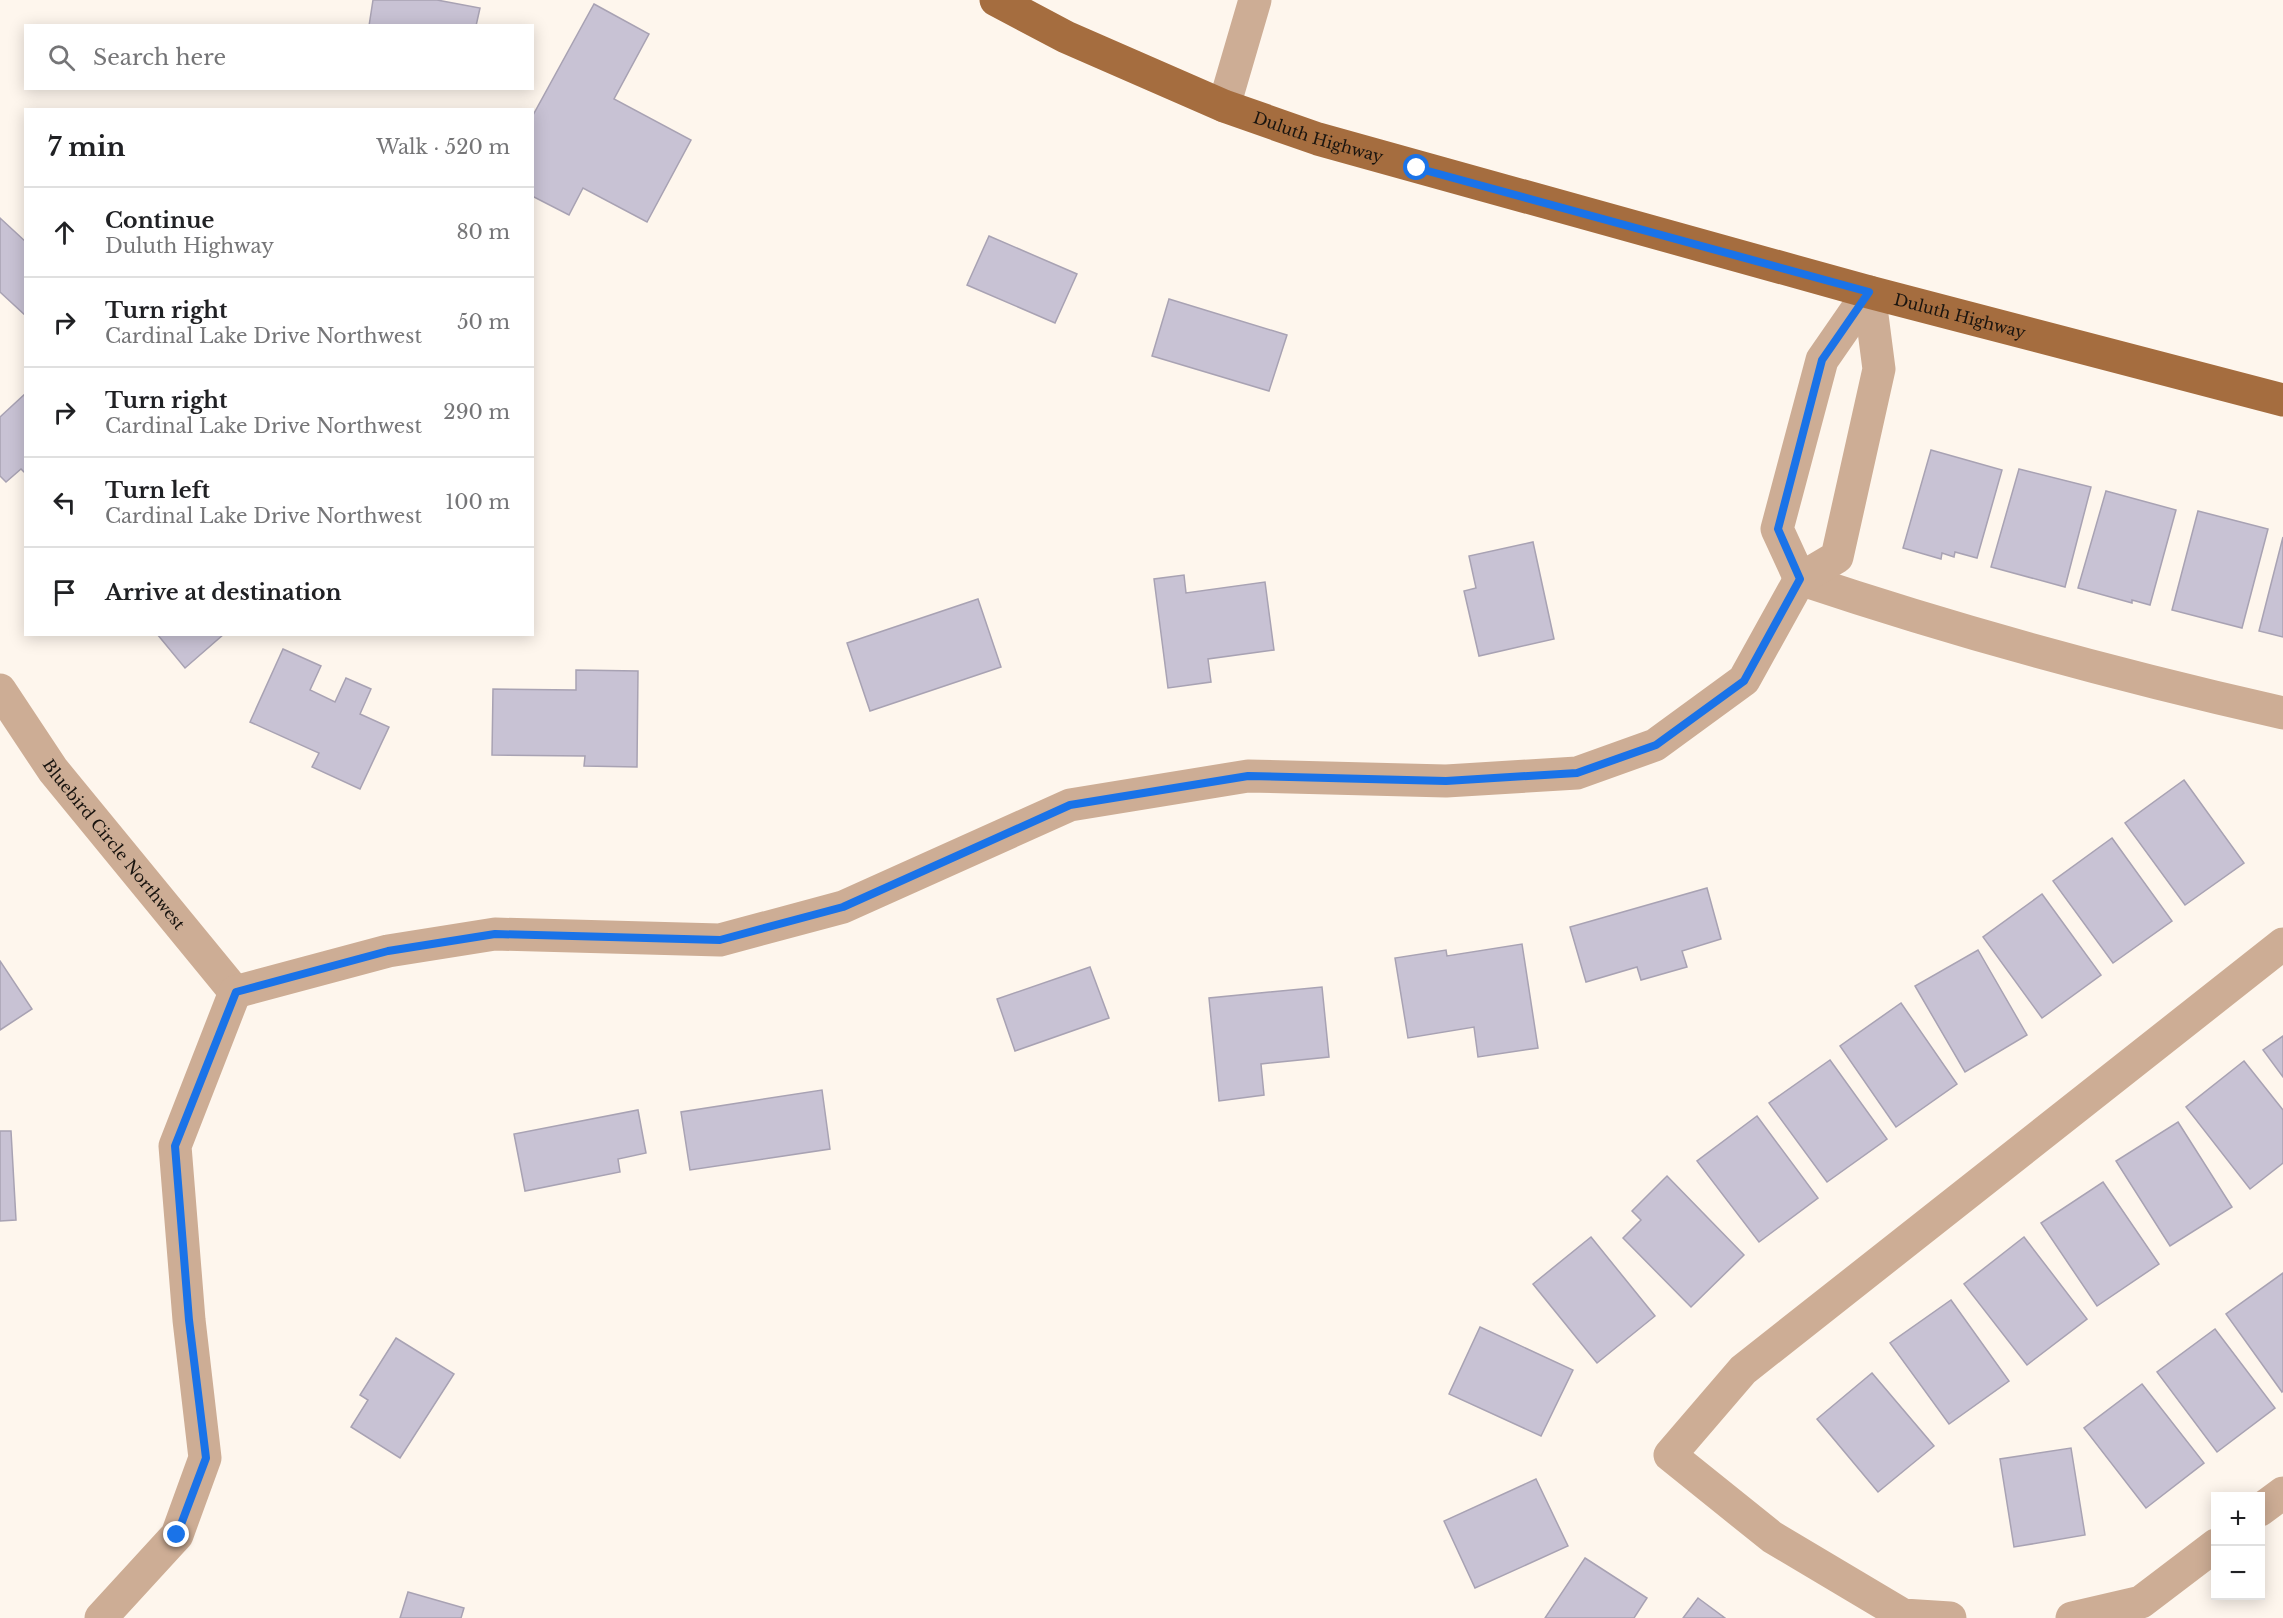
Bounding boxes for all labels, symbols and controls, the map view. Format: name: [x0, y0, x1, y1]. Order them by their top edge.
search box: [24, 24, 534, 90]
icon: search: [45, 41, 78, 74]
text: Search here: [93, 44, 226, 71]
street label: Duluth Highway: [1251, 107, 1386, 167]
text: 7 min: [48, 131, 125, 163]
text: Walk · 520 m: [376, 135, 510, 159]
route start: [1403, 154, 1429, 180]
text: Continue: [105, 207, 214, 234]
icon: ahead: [48, 216, 81, 249]
text: 80 m: [456, 220, 510, 244]
text: Duluth Highway: [105, 234, 274, 258]
street label: Duluth Highway: [1892, 289, 2029, 343]
text: Turn right: [105, 297, 227, 324]
icon: right: [48, 306, 81, 339]
text: 50 m: [457, 310, 510, 334]
text: Cardinal Lake Drive Northwest: [105, 324, 422, 348]
text: Turn right: [105, 387, 227, 414]
icon: right: [48, 396, 81, 429]
text: 290 m: [443, 400, 510, 424]
text: Cardinal Lake Drive Northwest: [105, 414, 422, 438]
text: Turn left: [105, 477, 210, 504]
icon: left: [48, 486, 81, 519]
text: 100 m: [445, 490, 510, 514]
text: Cardinal Lake Drive Northwest: [105, 504, 422, 528]
icon: arrive: [48, 576, 81, 609]
text: Arrive at destination: [105, 579, 342, 606]
street label: Bluebird Circle Northwest: [39, 755, 190, 933]
map controls: [2211, 1492, 2265, 1600]
button: +: [2211, 1492, 2265, 1546]
route end: [163, 1521, 189, 1547]
button: −: [2211, 1546, 2265, 1600]

